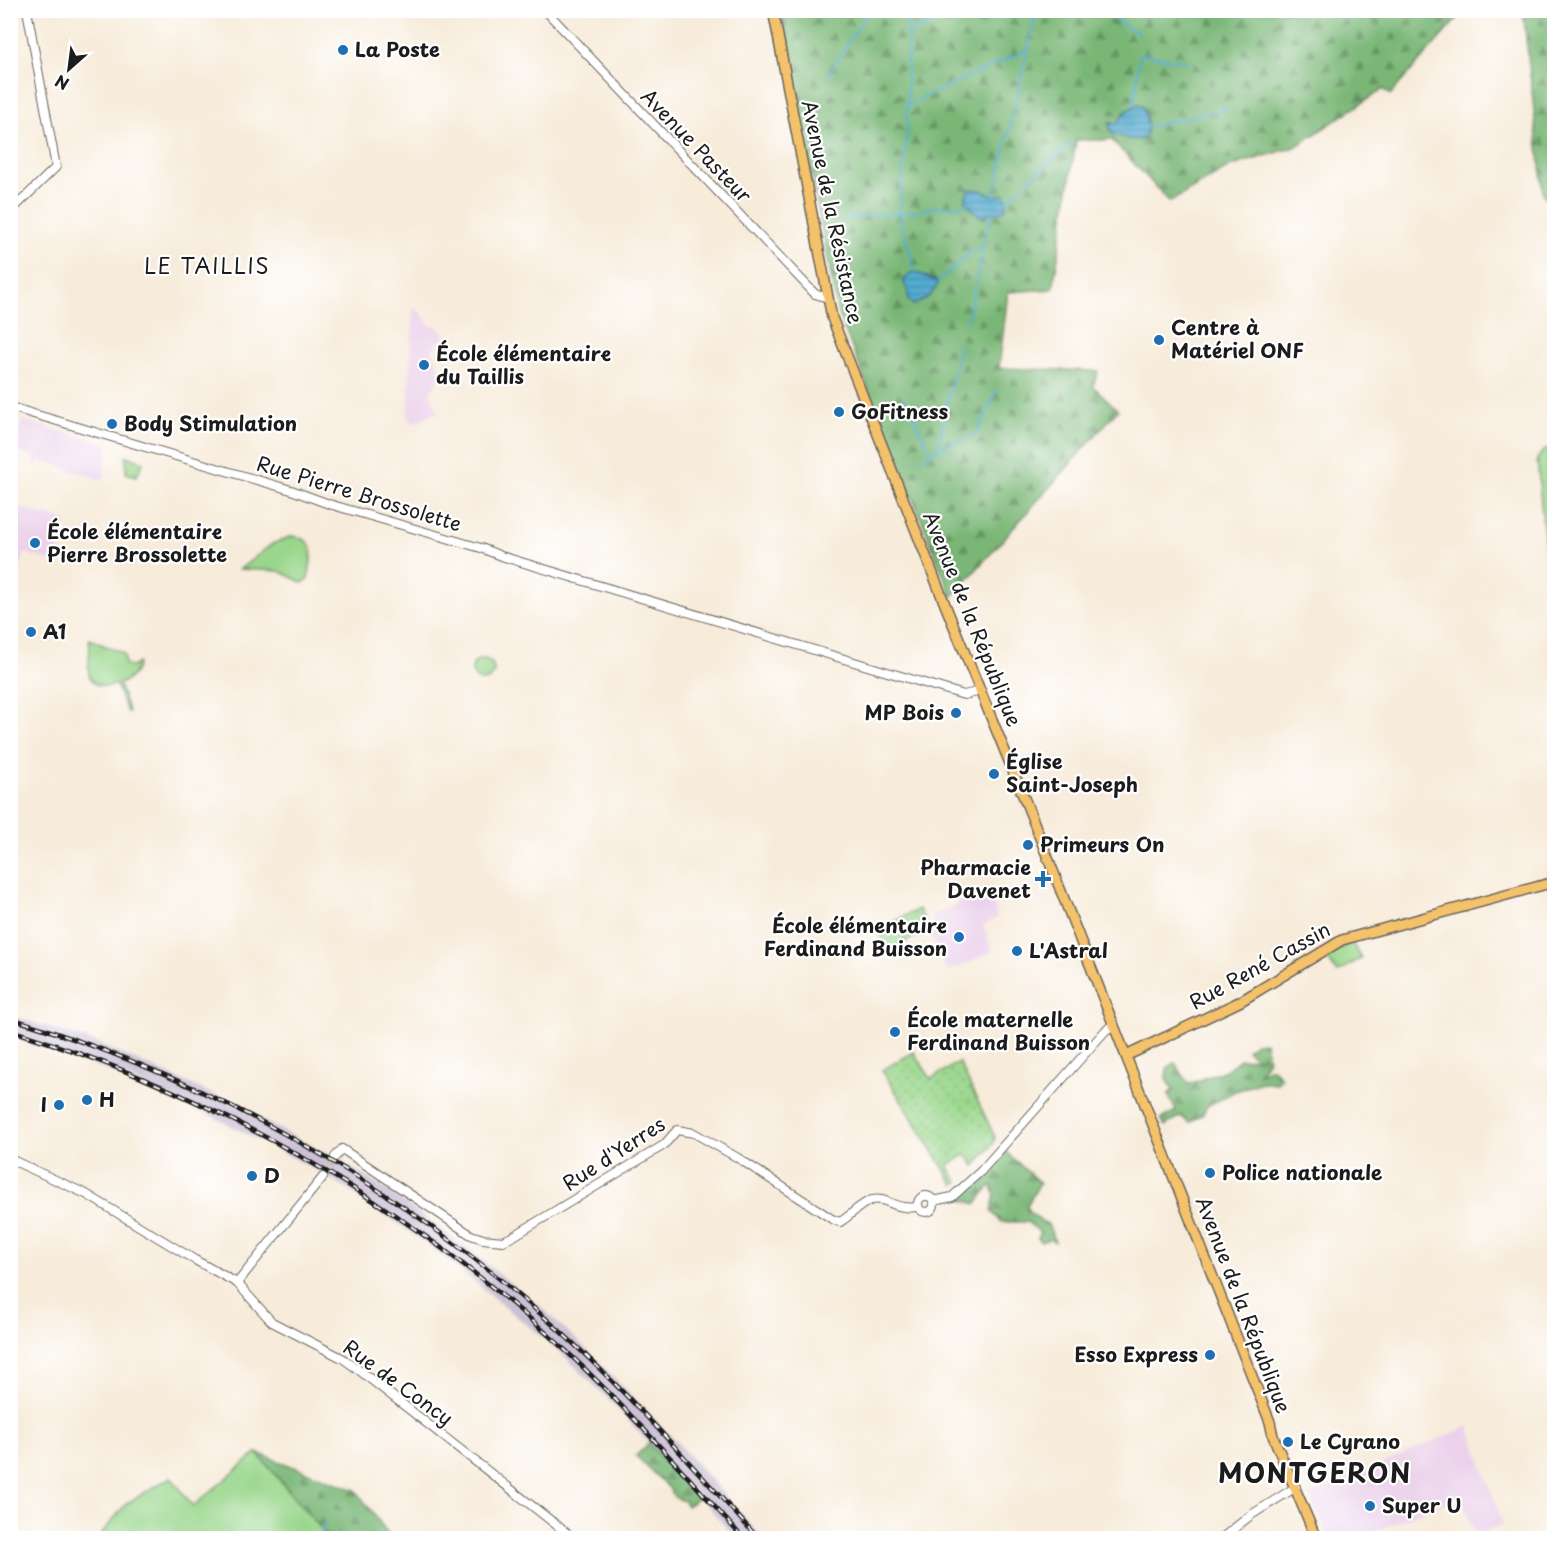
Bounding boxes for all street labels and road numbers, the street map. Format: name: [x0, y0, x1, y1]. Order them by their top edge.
street label: Avenue Pasteur: [635, 82, 759, 209]
street label: Avenue de la Résistance: [795, 97, 871, 326]
street label: Rue Pierre Brossolette: [253, 448, 465, 538]
street label: Avenue de la République: [916, 507, 1030, 731]
street label: Rue René Cassin: [1184, 914, 1336, 1016]
street label: Rue d'Yerres: [556, 1109, 671, 1198]
street label: Avenue de la République: [1189, 1192, 1299, 1417]
street label: Rue de Concy: [337, 1332, 460, 1432]

